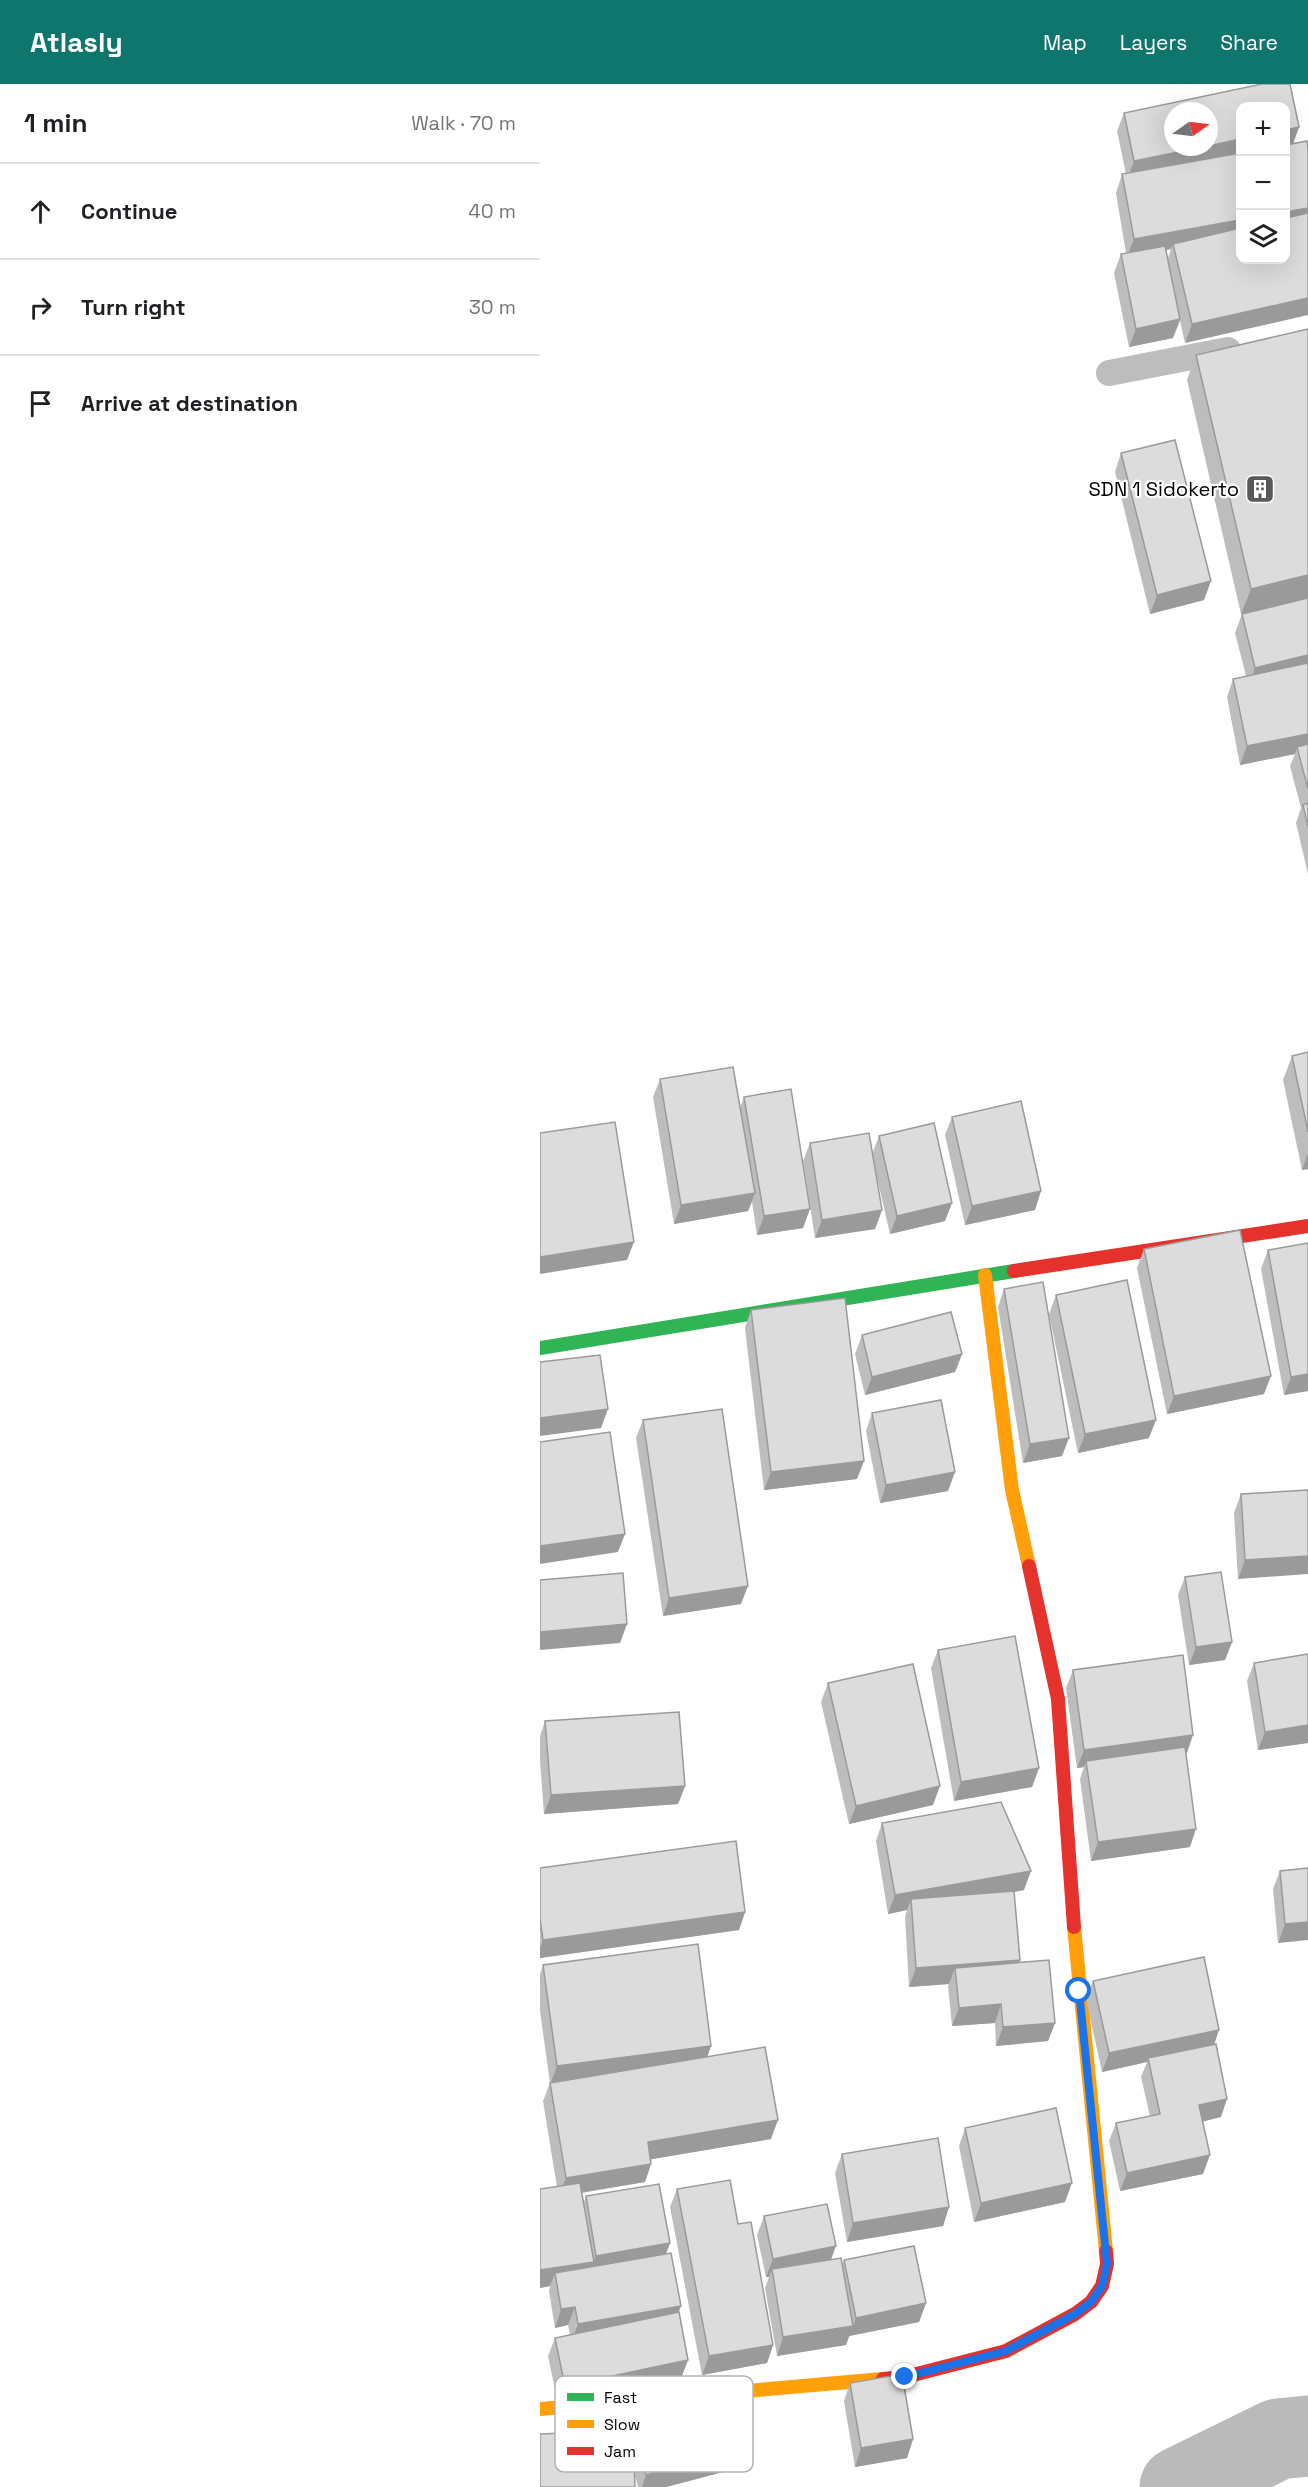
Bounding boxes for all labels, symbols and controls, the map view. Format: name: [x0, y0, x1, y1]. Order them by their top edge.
text: Atlasly: [30, 24, 123, 60]
text: Map: [1043, 29, 1087, 56]
text: Layers: [1120, 29, 1187, 56]
text: Share: [1220, 29, 1278, 56]
north arrow: [1164, 102, 1218, 156]
map controls: [1236, 102, 1290, 264]
button: +: [1236, 102, 1290, 156]
text: 1 min: [24, 106, 88, 140]
text: Walk · 70 m: [411, 110, 516, 136]
button: −: [1236, 156, 1290, 210]
icon: ahead: [24, 195, 57, 228]
text: Continue: [81, 197, 177, 225]
text: 40 m: [468, 198, 516, 224]
button: layers: [1236, 210, 1290, 264]
icon: right: [24, 291, 57, 324]
text: Turn right: [81, 293, 186, 321]
text: 30 m: [469, 294, 516, 320]
icon: arrive: [24, 387, 57, 420]
text: Arrive at destination: [81, 389, 298, 417]
building icon: SDN 1 Sidokerto: [1244, 473, 1276, 505]
place label: SDN 1 Sidokerto: [1088, 476, 1239, 502]
route start: [1065, 1977, 1091, 2003]
route end: [891, 2363, 917, 2389]
legend: [555, 2376, 753, 2472]
text: Fast: [604, 2387, 637, 2408]
text: Slow: [604, 2414, 640, 2435]
text: Jam: [604, 2441, 636, 2462]

